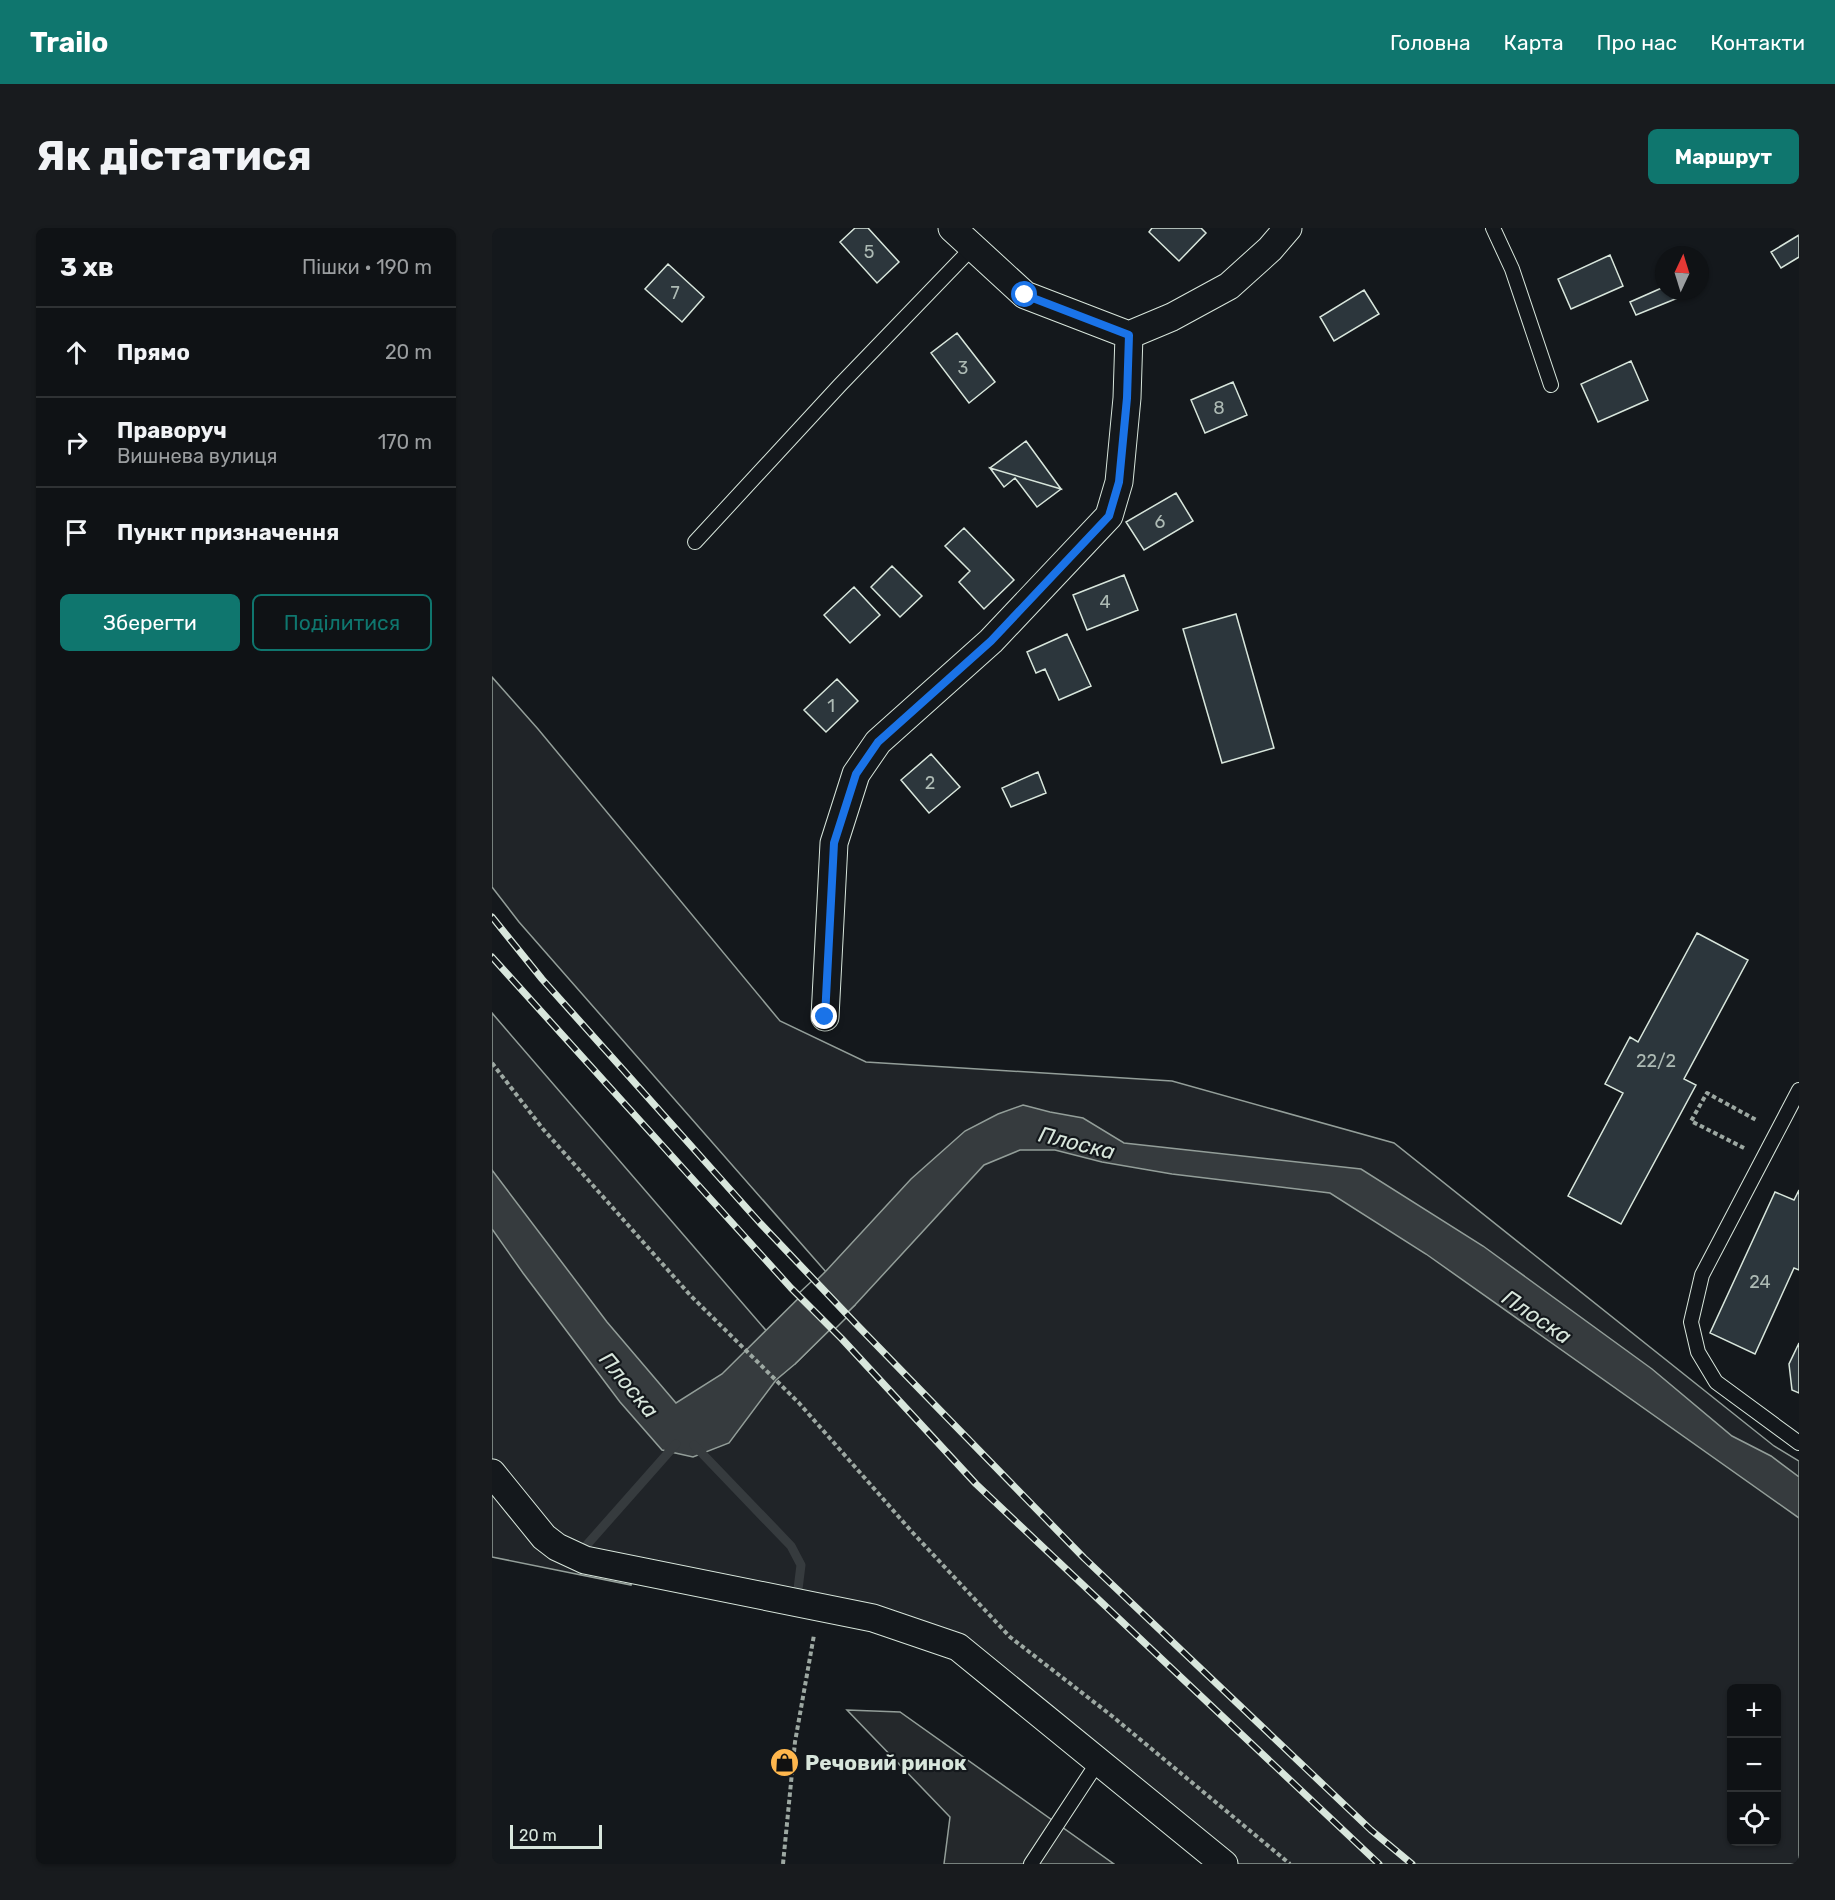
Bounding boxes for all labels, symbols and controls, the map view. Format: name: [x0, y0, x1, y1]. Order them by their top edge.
text: Trailo: [30, 26, 108, 59]
text: Головна: [1390, 30, 1471, 55]
text: Карта: [1504, 30, 1564, 55]
text: Про нас: [1597, 30, 1677, 55]
text: Контакти: [1710, 30, 1805, 55]
button: Маршрут: [1648, 129, 1799, 184]
text: Як дістатися: [36, 131, 312, 181]
house number: 5: [864, 241, 874, 263]
north arrow: [1655, 246, 1709, 300]
text: 3 хв: [60, 252, 114, 283]
text: Пішки · 190 m: [302, 255, 432, 279]
route start: [1011, 281, 1037, 307]
house number: 7: [670, 282, 680, 304]
icon: ahead: [60, 336, 93, 369]
text: Прямо: [117, 339, 190, 366]
text: 20 m: [385, 340, 432, 364]
house number: 3: [958, 357, 968, 379]
house number: 8: [1213, 397, 1225, 419]
text: Праворуч: [117, 417, 227, 444]
icon: right: [60, 426, 93, 459]
text: 170 m: [378, 430, 432, 454]
text: Вишнева вулиця: [117, 444, 277, 468]
house number: 6: [1155, 511, 1166, 533]
icon: arrive: [60, 516, 93, 549]
text: Пункт призначення: [117, 519, 339, 546]
house number: 4: [1099, 591, 1111, 613]
button: Зберегти: [60, 594, 240, 651]
button: Поділитися: [252, 594, 432, 651]
house number: 1: [827, 695, 835, 717]
house number: 2: [925, 772, 935, 794]
route end: [811, 1003, 837, 1029]
house number: 22/2: [1636, 1050, 1676, 1072]
water label: Плоска: [1036, 1121, 1118, 1166]
house number: 24: [1749, 1271, 1771, 1293]
water label: Плоска: [1497, 1284, 1577, 1350]
water label: Плоска: [594, 1347, 664, 1424]
map controls: [1727, 1684, 1781, 1846]
button: +: [1727, 1684, 1781, 1738]
button: −: [1727, 1738, 1781, 1792]
shop icon: Речовий ринок: [768, 1746, 800, 1778]
place label: Речовий ринок: [805, 1750, 967, 1775]
button: locate: [1727, 1792, 1781, 1846]
scale bar: [510, 1822, 602, 1850]
text: 20 m: [519, 1826, 557, 1845]

